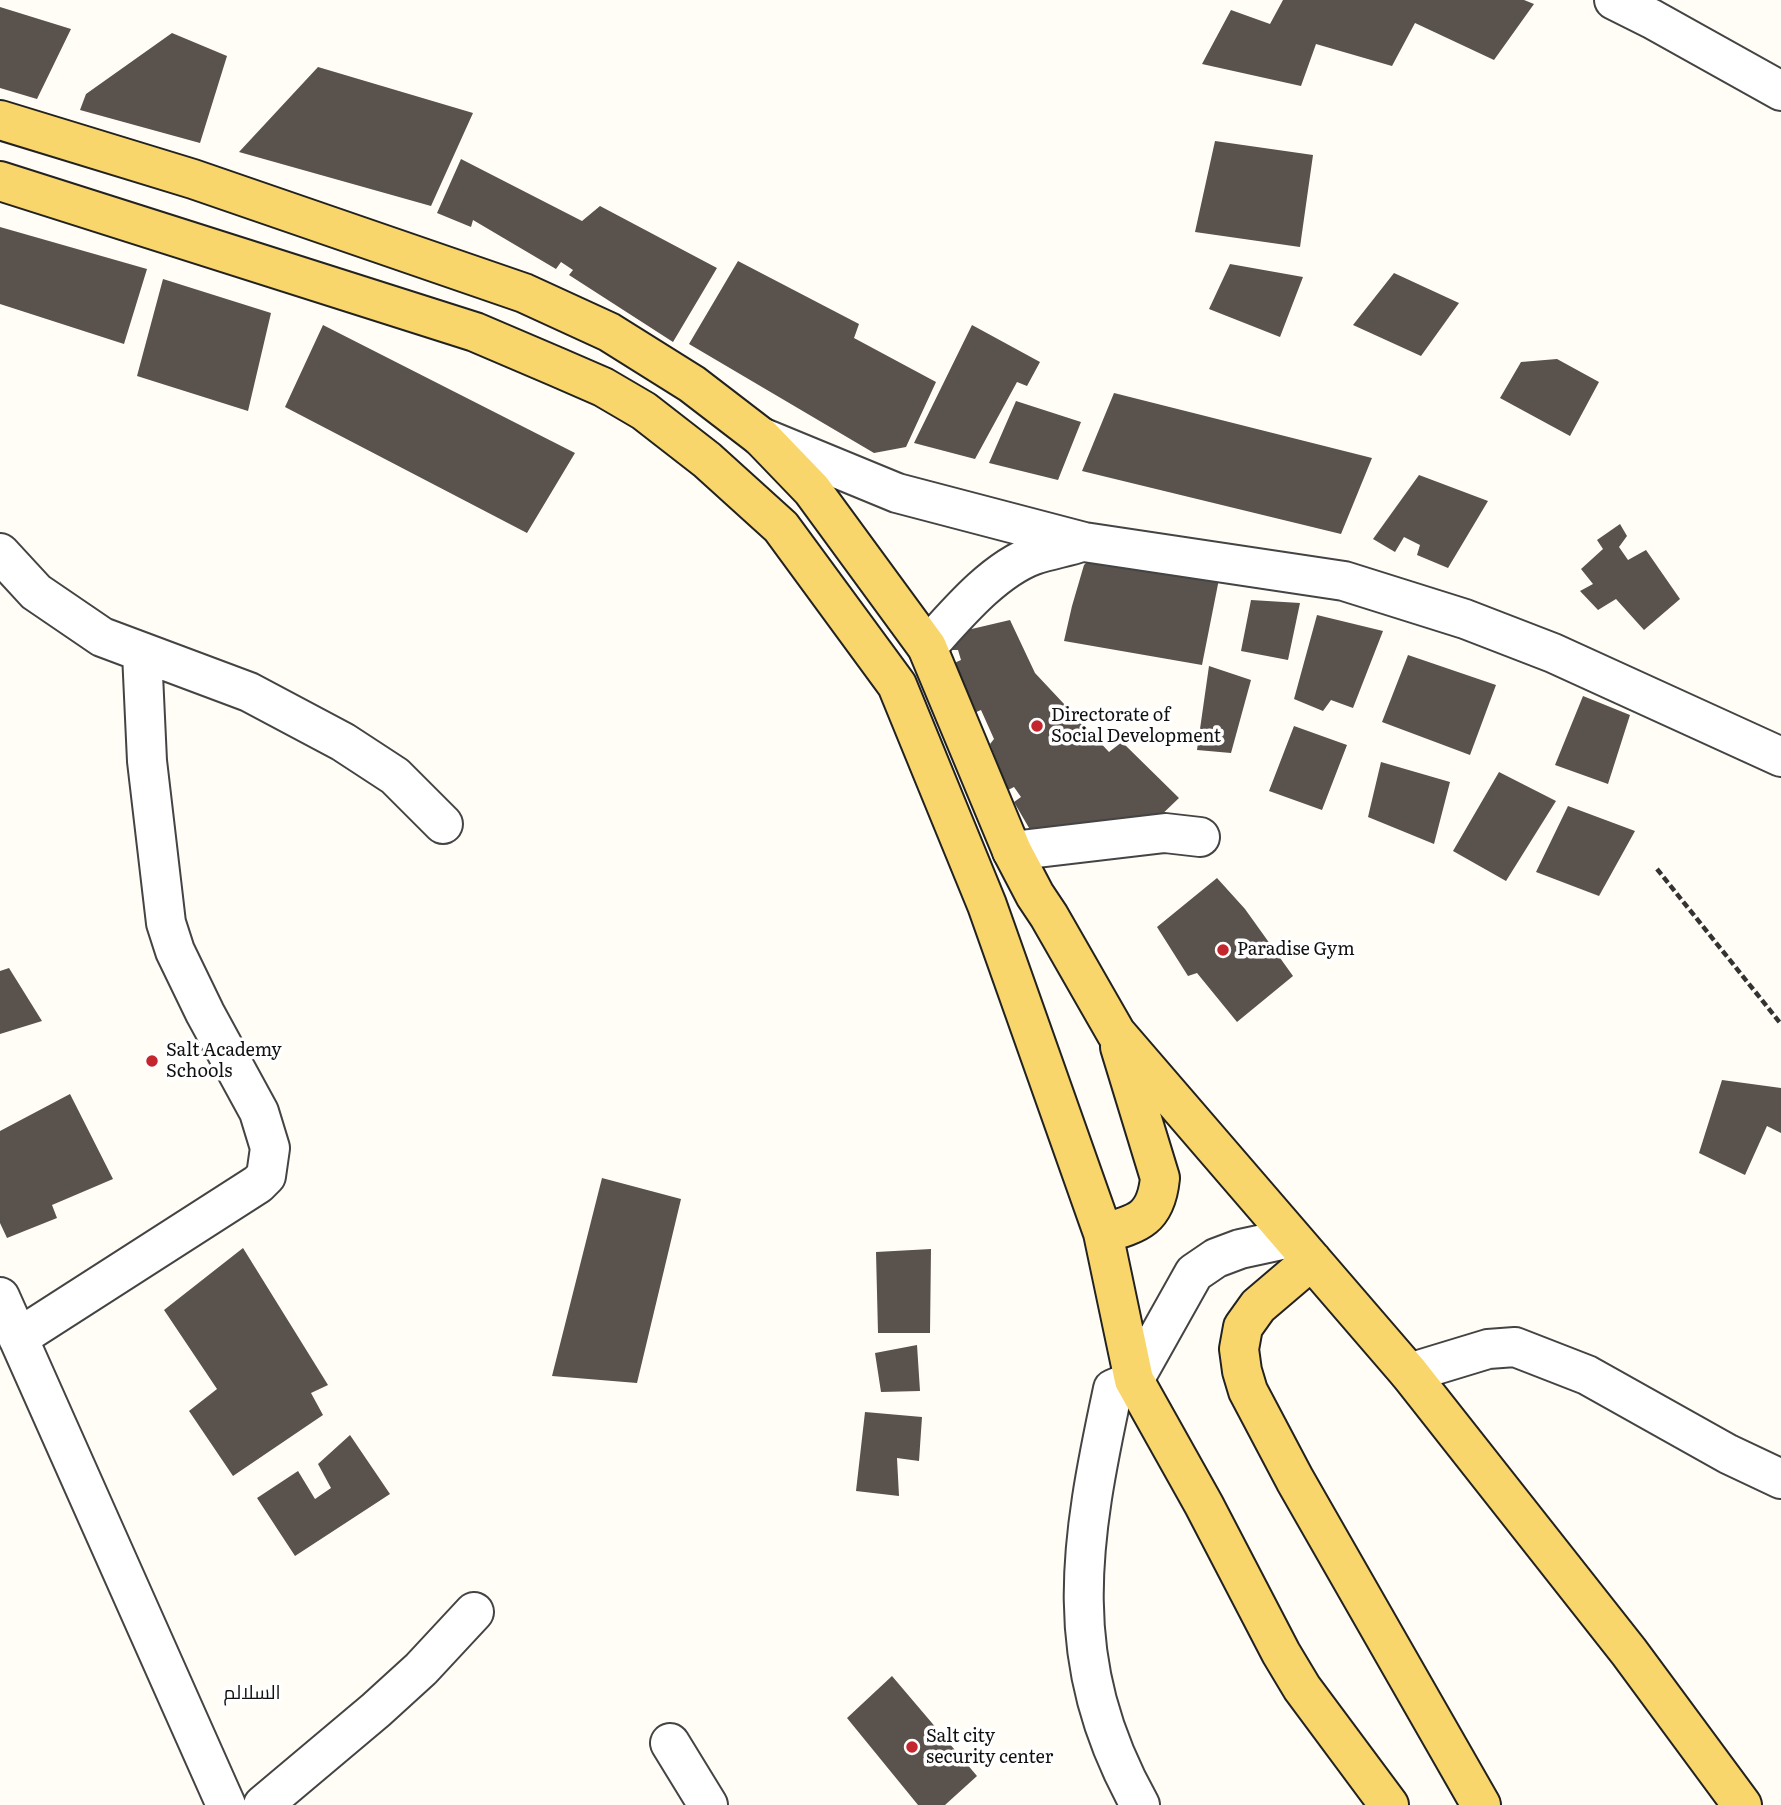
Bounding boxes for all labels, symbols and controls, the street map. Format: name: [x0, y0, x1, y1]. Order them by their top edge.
place label: Directorate of Social Development: [1051, 705, 1221, 748]
marker: Directorate of Social Development: [1029, 718, 1045, 734]
place label: Paradise Gym: [1237, 939, 1355, 961]
marker: Paradise Gym: [1215, 942, 1231, 958]
place label: Salt Academy Schools: [166, 1040, 282, 1082]
marker: Salt Academy Schools: [144, 1053, 160, 1069]
district label: السلالم: [223, 1682, 281, 1704]
place label: Salt city security center: [926, 1726, 1053, 1768]
marker: Salt city security center: [904, 1739, 920, 1755]

